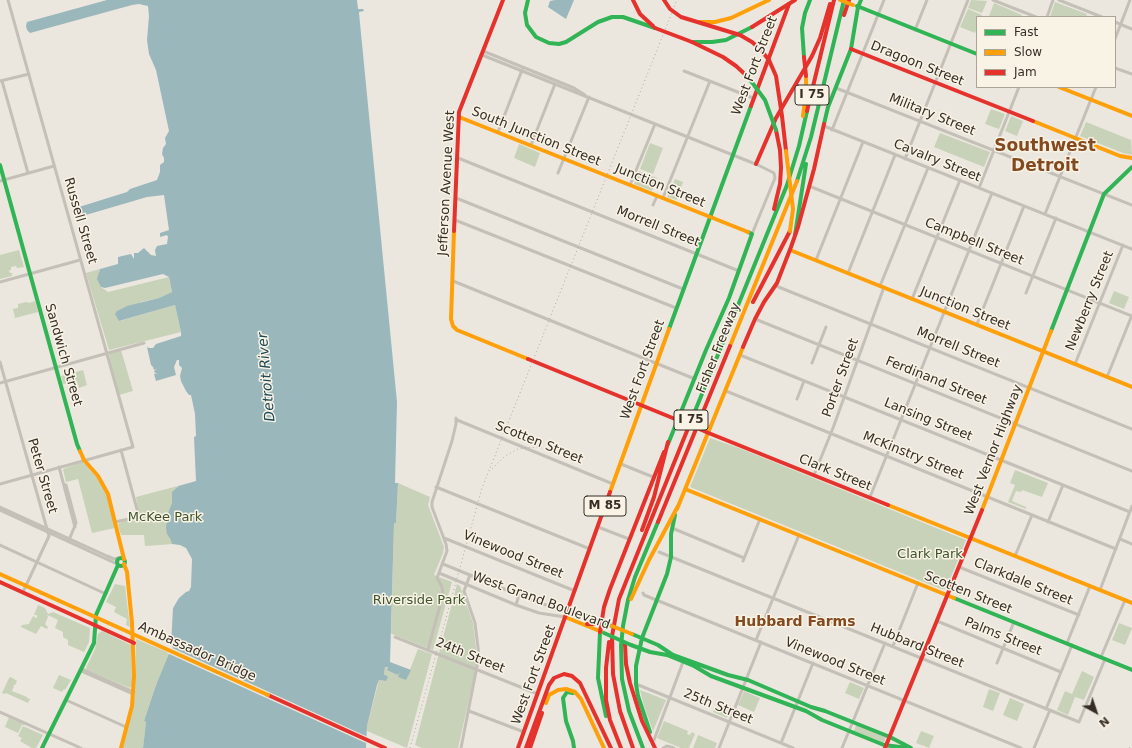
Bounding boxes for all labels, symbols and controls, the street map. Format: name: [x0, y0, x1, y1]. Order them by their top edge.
street label: West Fort Street: [729, 14, 781, 118]
legend: [976, 16, 1116, 88]
text: Fast: [1014, 25, 1038, 39]
street label: Dragoon Street: [868, 38, 966, 90]
text: Slow: [1014, 45, 1042, 59]
text: Jam: [1014, 65, 1037, 79]
road number: I 75: [795, 85, 829, 105]
street label: Military Street: [887, 91, 977, 139]
street label: South Junction Street: [469, 104, 603, 170]
street label: Jefferson Avenue West: [435, 110, 459, 256]
street label: Cavalry Street: [891, 136, 983, 186]
district label: Southwest Detroit: [994, 137, 1096, 177]
street label: Junction Street: [613, 161, 707, 211]
street label: Russell Street: [60, 176, 100, 266]
street label: Morrell Street: [614, 203, 702, 251]
street label: Campbell Street: [922, 215, 1026, 269]
street label: Newberry Street: [1063, 249, 1117, 353]
street label: Junction Street: [918, 284, 1012, 334]
street label: Fisher Freeway: [694, 300, 744, 396]
street label: Sandwich Street: [41, 302, 85, 408]
street label: West Fort Street: [618, 318, 668, 422]
street label: Morrell Street: [914, 324, 1002, 372]
water label: Detroit River: [255, 332, 279, 422]
street label: Porter Street: [820, 336, 862, 420]
street label: Ferdinand Street: [883, 354, 989, 408]
street label: West Vernor Highway: [962, 382, 1026, 518]
street label: Lansing Street: [882, 395, 974, 445]
road number: I 75: [674, 410, 708, 430]
street label: Scotten Street: [493, 418, 585, 468]
street label: McKinstry Street: [860, 429, 966, 483]
street label: Peter Street: [24, 437, 60, 515]
street label: Clark Street: [796, 451, 874, 495]
road number: M 85: [584, 496, 626, 516]
park label: McKee Park: [128, 510, 202, 526]
street label: Vinewood Street: [461, 528, 565, 582]
park label: Clark Park: [897, 547, 963, 563]
street label: Clarkdale Street: [971, 555, 1075, 609]
street label: Scotten Street: [922, 568, 1014, 618]
street label: West Grand Boulevard: [470, 569, 612, 633]
park label: Riverside Park: [373, 593, 465, 609]
district label: Hubbard Farms: [735, 614, 855, 630]
street label: Palms Street: [962, 614, 1044, 660]
street label: Ambassador Bridge: [136, 619, 258, 685]
street label: Hubbard Street: [868, 620, 966, 672]
street label: West Fort Street: [509, 623, 559, 727]
street label: 24th Street: [433, 635, 507, 677]
street label: Vinewood Street: [783, 635, 887, 689]
street label: 25th Street: [681, 686, 755, 728]
north arrow: [1076, 692, 1116, 732]
text: N: [1096, 714, 1112, 730]

